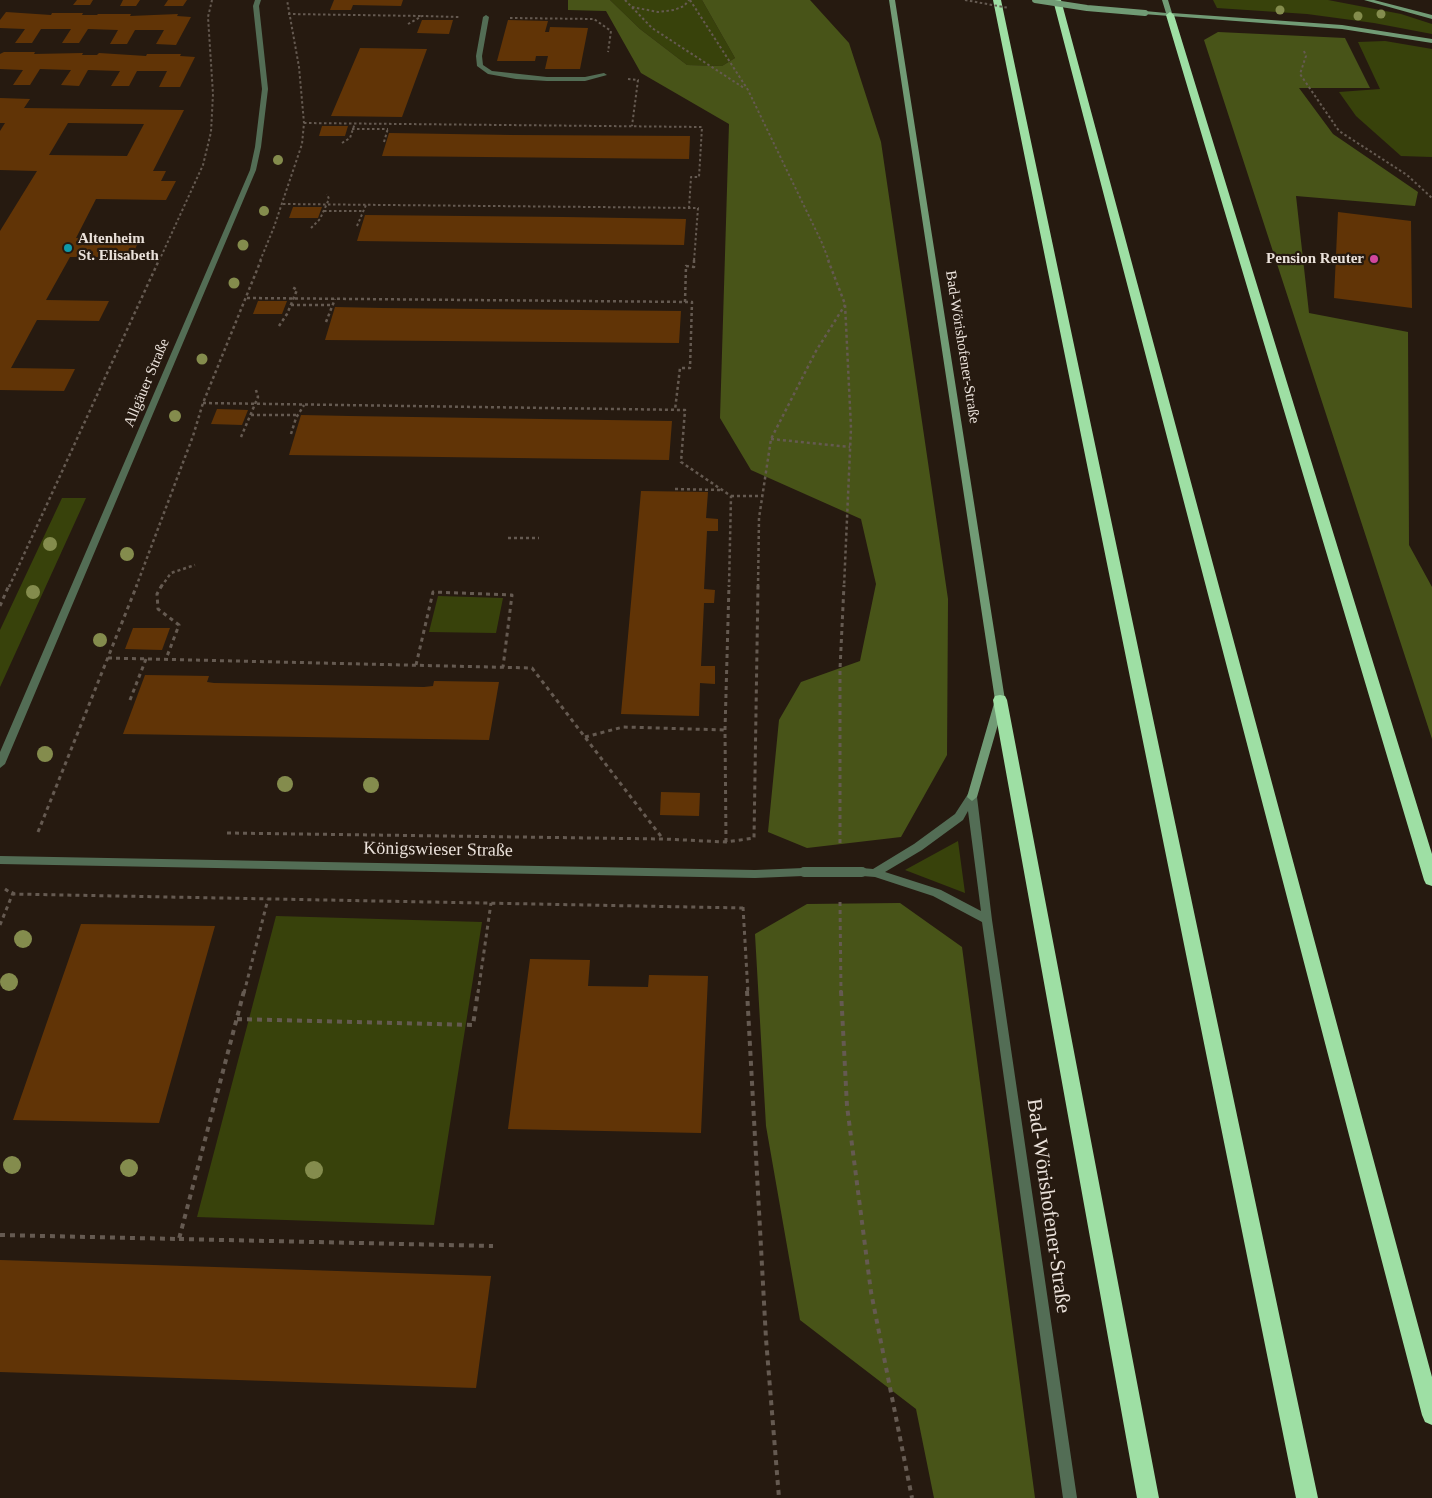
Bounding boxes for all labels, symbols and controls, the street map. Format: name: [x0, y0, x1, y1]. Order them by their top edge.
place label: Altenheim St. Elisabeth: [78, 230, 159, 265]
marker: Altenheim St. Elisabeth: [62, 242, 74, 254]
place label: Pension Reuter: [1266, 250, 1364, 268]
marker: Pension Reuter: [1368, 253, 1380, 265]
street label: Bad-Wörishofener-Straße: [941, 269, 983, 425]
street label: Allgäuer Straße: [120, 336, 174, 430]
street label: Königswieser Straße: [363, 838, 513, 862]
street label: Bad-Wörishofener-Straße: [1020, 1097, 1076, 1315]

